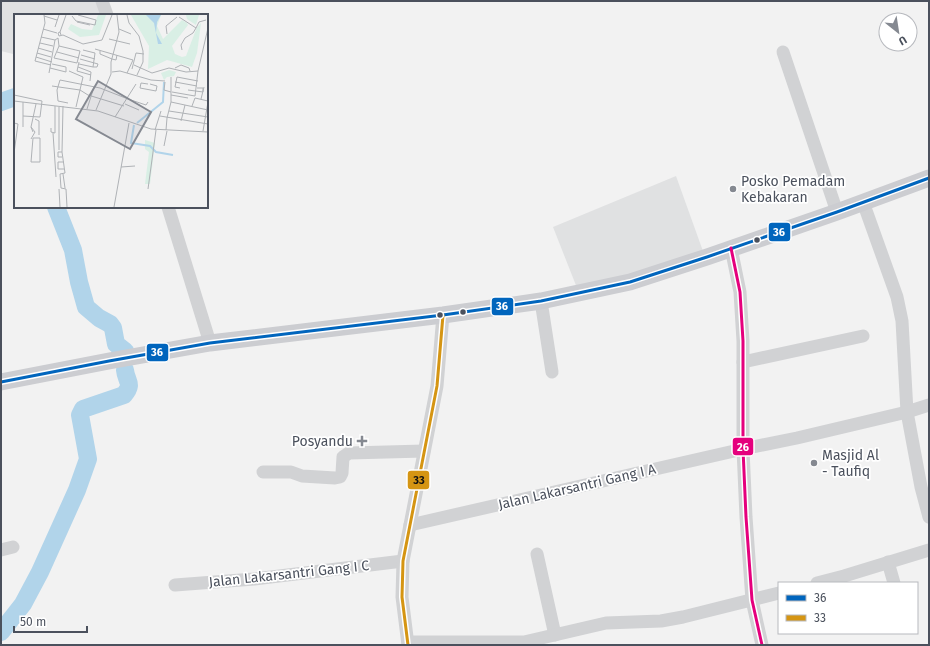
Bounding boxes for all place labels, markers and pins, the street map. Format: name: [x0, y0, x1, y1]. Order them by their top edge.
place label: Posko Pemadam Kebakaran: [741, 173, 845, 206]
marker: Posko Pemadam Kebakaran: [728, 184, 738, 194]
unlabelled marker: [752, 235, 762, 245]
unlabelled marker: [458, 307, 468, 317]
unlabelled marker: [435, 310, 445, 320]
place label: Posyandu: [292, 433, 353, 450]
marker: Posyandu: [356, 435, 368, 447]
place label: Masjid Al - Taufiq: [822, 447, 879, 480]
marker: Masjid Al - Taufiq: [809, 458, 819, 468]

